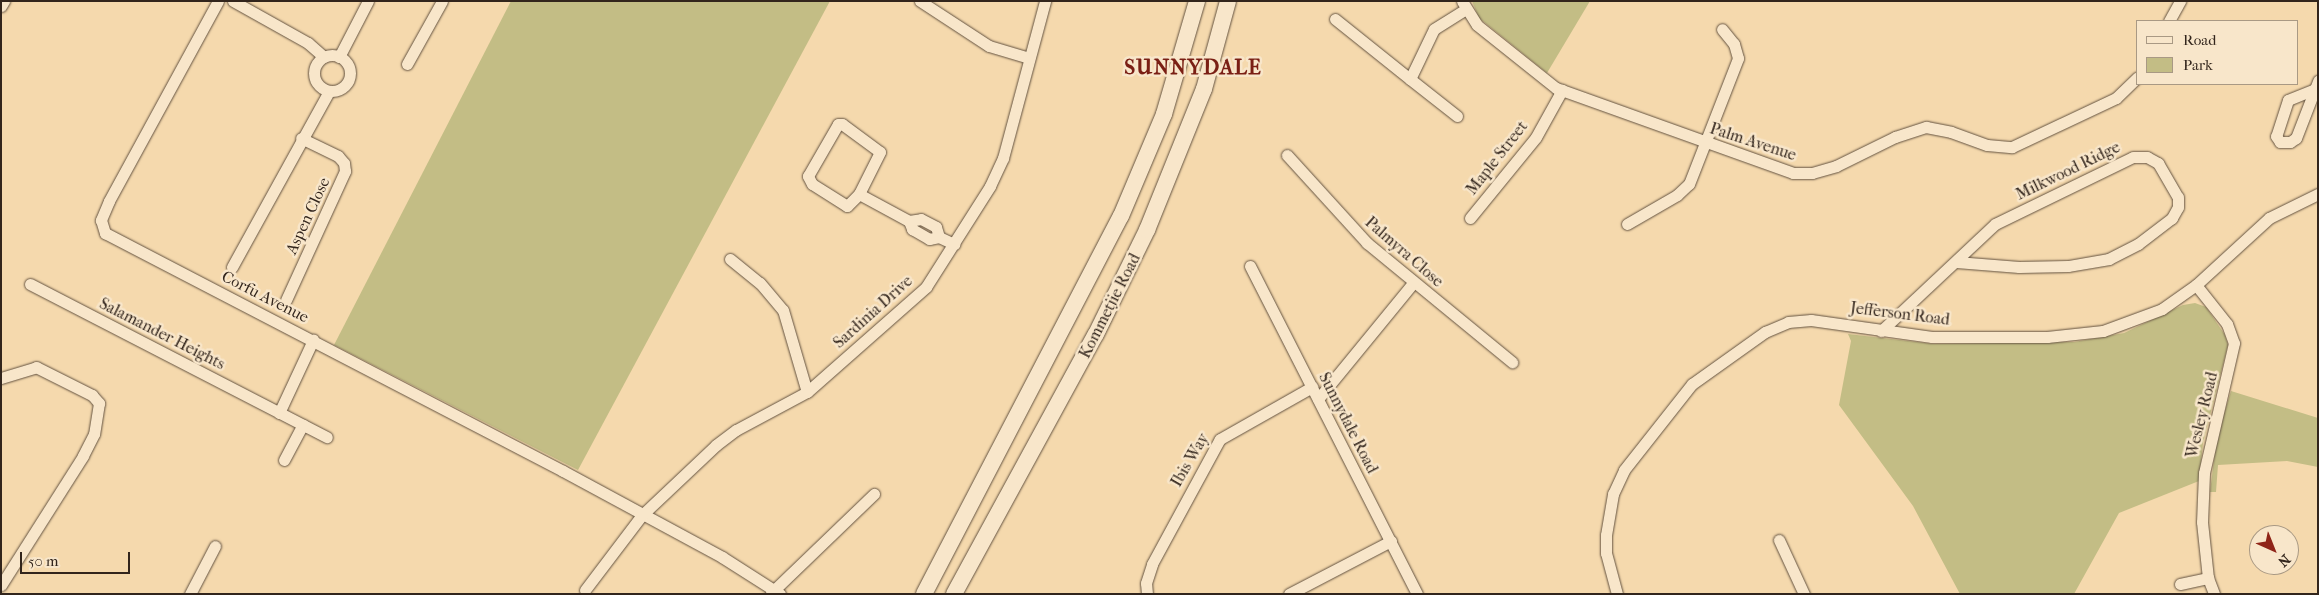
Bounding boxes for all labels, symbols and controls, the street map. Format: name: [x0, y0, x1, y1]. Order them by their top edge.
legend: [2136, 20, 2299, 85]
text: Road: [2183, 31, 2216, 49]
district label: SUNNYDALE: [1123, 54, 1263, 80]
text: Park: [2183, 56, 2213, 74]
street label: Maple Street: [1462, 117, 1532, 199]
street label: Palm Avenue: [1707, 119, 1799, 165]
street label: Milkwood Ridge: [2013, 138, 2123, 204]
street label: Aspen Close: [282, 175, 334, 257]
street label: Palmyra Close: [1361, 213, 1447, 291]
street label: Kommetjie Road: [1075, 250, 1145, 362]
street label: Corfu Avenue: [218, 267, 312, 327]
street label: Sardinia Drive: [830, 272, 916, 352]
street label: Salamander Heights: [96, 294, 228, 374]
street label: Jefferson Road: [1849, 298, 1951, 330]
street label: Sunnydale Road: [1314, 369, 1382, 477]
street label: Wesley Road: [2182, 370, 2222, 460]
street label: Ibis Way: [1167, 430, 1213, 490]
north arrow: [2249, 525, 2299, 575]
scale bar: [22, 542, 132, 574]
text: N: [2274, 551, 2294, 570]
text: 50 m: [28, 552, 58, 570]

